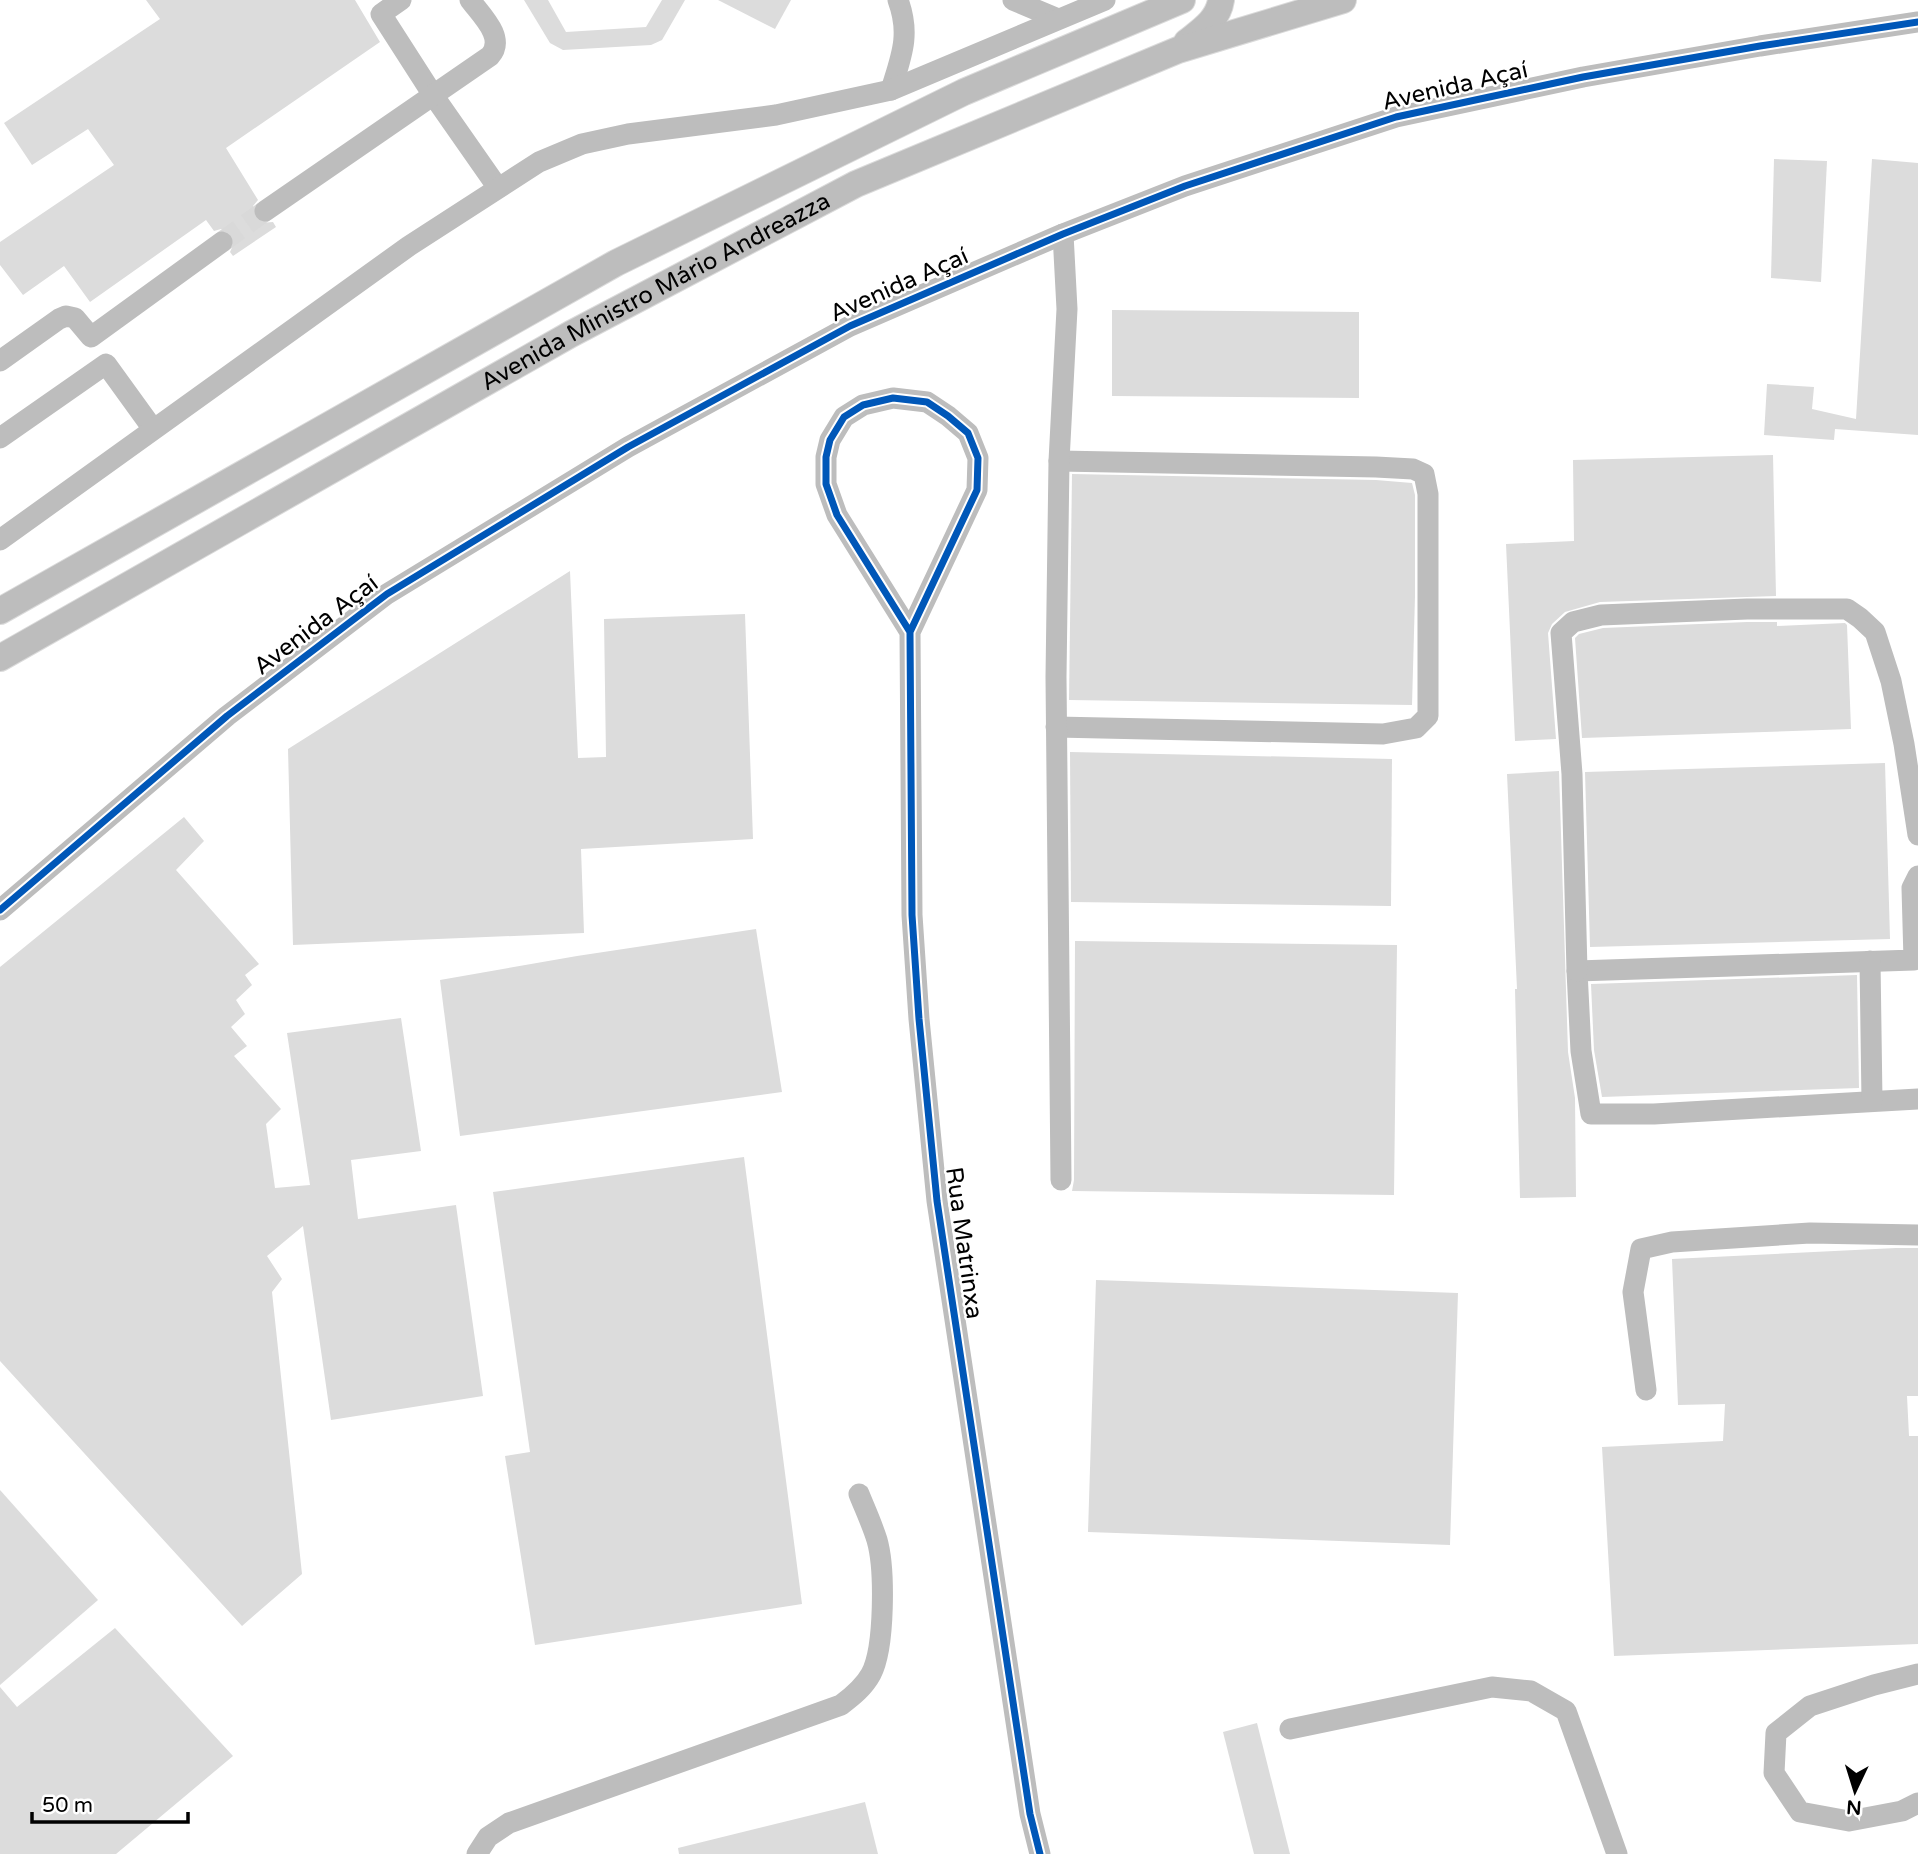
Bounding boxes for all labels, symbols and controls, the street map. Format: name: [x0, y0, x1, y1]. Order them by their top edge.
street label: Avenida Açaí: [1379, 55, 1531, 117]
street label: Avenida Ministro Mário Andreazza: [475, 186, 835, 397]
street label: Avenida Açaí: [825, 242, 973, 328]
street label: Avenida Açaí: [248, 569, 384, 681]
street label: Rua Matrinxa: [939, 1165, 989, 1321]
north arrow: [1820, 1756, 1890, 1826]
scale bar: [32, 1780, 187, 1824]
text: 50 m: [42, 1793, 93, 1818]
text: N: [1846, 1795, 1862, 1818]

